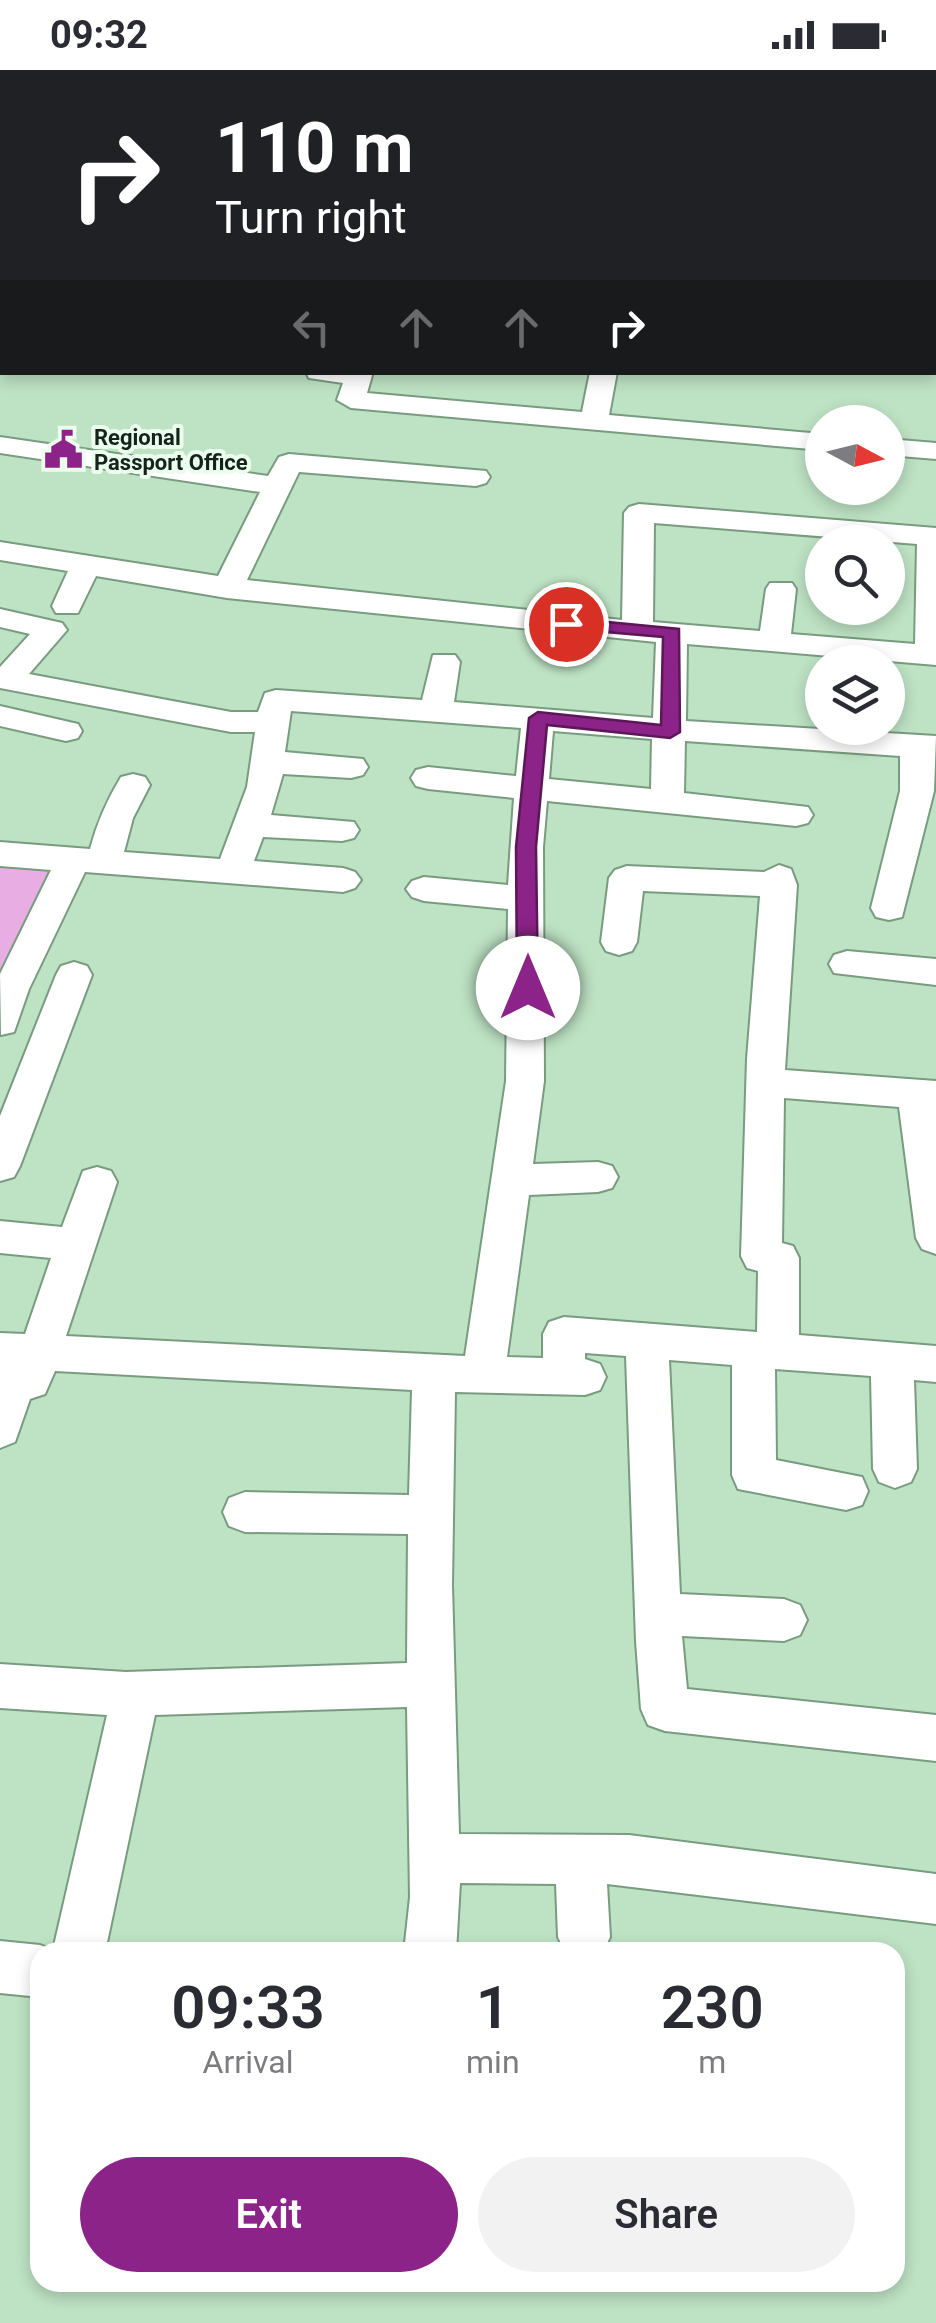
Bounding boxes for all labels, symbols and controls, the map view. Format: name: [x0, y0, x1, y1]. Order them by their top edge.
text: 09:32: [50, 13, 148, 57]
text: 110 m: [215, 107, 414, 189]
icon: right: [50, 110, 180, 240]
text: Turn right: [215, 191, 407, 244]
icon: left: [284, 300, 339, 355]
icon: ahead: [389, 300, 444, 355]
icon: ahead: [494, 300, 549, 355]
icon: right: [599, 300, 654, 355]
north arrow: [805, 405, 905, 505]
map controls: [805, 405, 905, 745]
place label: Regional Passport Office: [94, 425, 248, 475]
public building icon: Regional Passport Office: [43, 429, 85, 471]
button: search: [805, 525, 905, 625]
pin: [524, 582, 609, 667]
icon: arrive: [539, 597, 594, 652]
button: layers: [805, 645, 905, 745]
position arrow: [476, 936, 580, 1040]
text: 09:33: [171, 1972, 325, 2043]
text: 1: [476, 1972, 510, 2043]
text: 230: [661, 1972, 764, 2043]
text: Arrival: [203, 2043, 293, 2081]
text: min: [466, 2043, 520, 2081]
text: m: [698, 2043, 726, 2081]
button: Exit: [80, 2157, 458, 2272]
button: Share: [478, 2157, 855, 2272]

